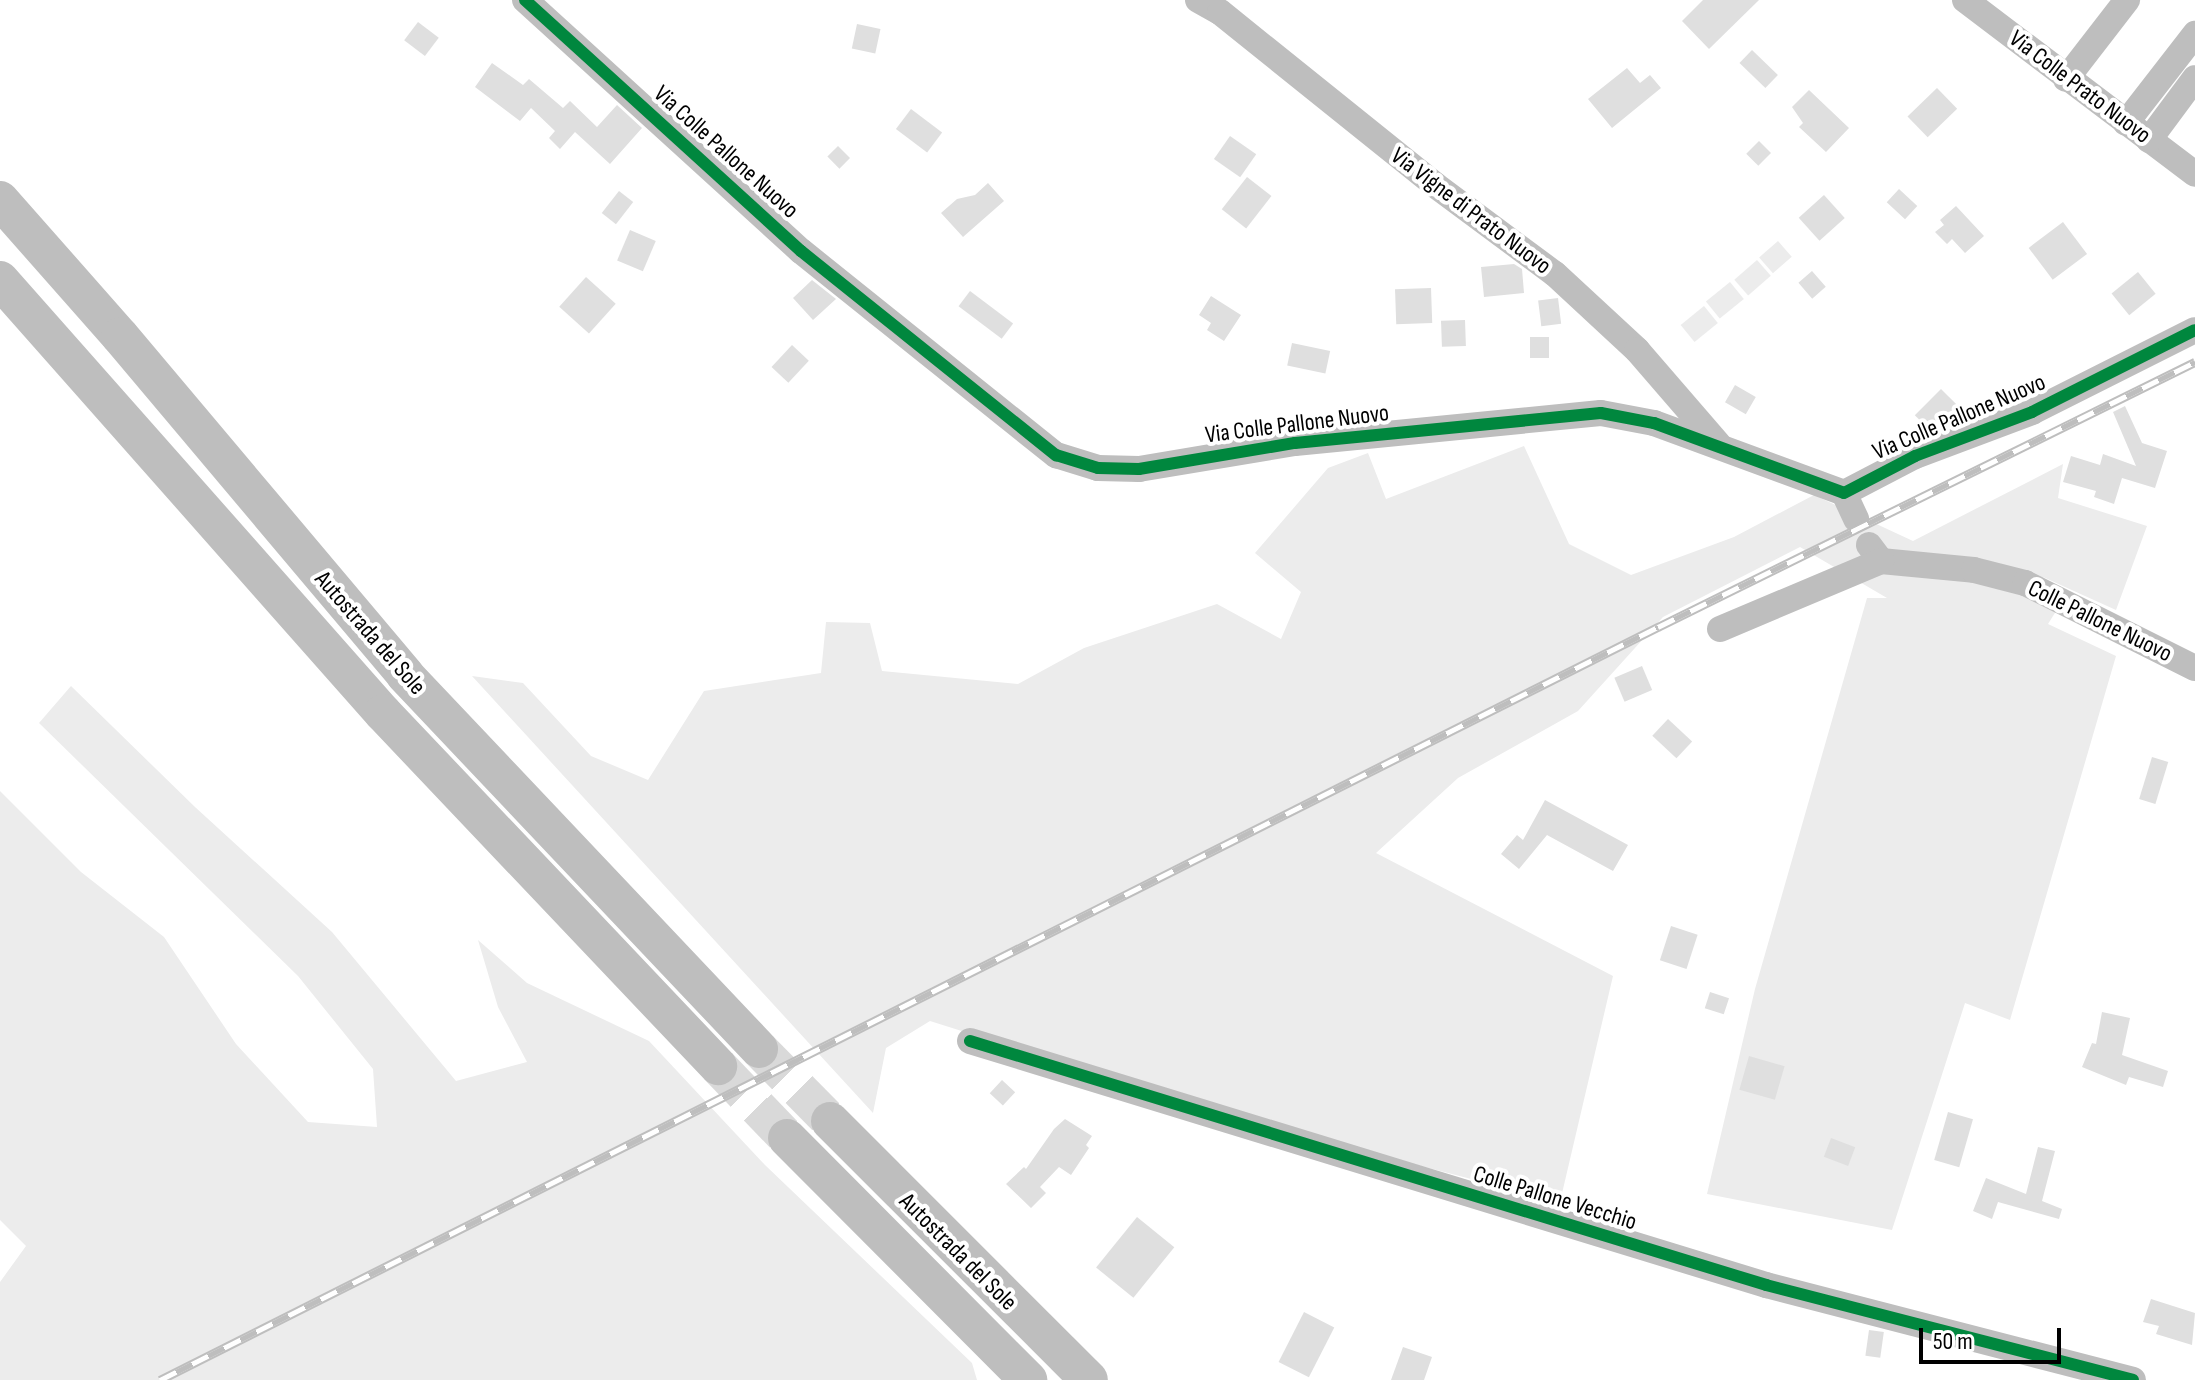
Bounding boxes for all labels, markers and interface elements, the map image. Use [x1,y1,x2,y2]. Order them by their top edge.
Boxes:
street label: Via Colle Prato Nuovo [2003,24,2157,150]
street label: Via Colle Pallone Nuovo [648,79,804,225]
street label: Via Vigne di Prato Nuovo [1385,141,1557,281]
street label: Via Colle Pallone Nuovo [1868,368,2050,466]
street label: Via Colle Pallone Nuovo [1203,398,1391,450]
street label: Autostrada del Sole [308,565,432,701]
street label: Colle Pallone Nuovo [2023,574,2177,668]
street label: Colle Pallone Vecchio [1470,1160,1640,1236]
street label: Autostrada del Sole [893,1187,1023,1317]
scale bar [1923,1312,2065,1362]
text: 50 m [1933,1327,1973,1356]

